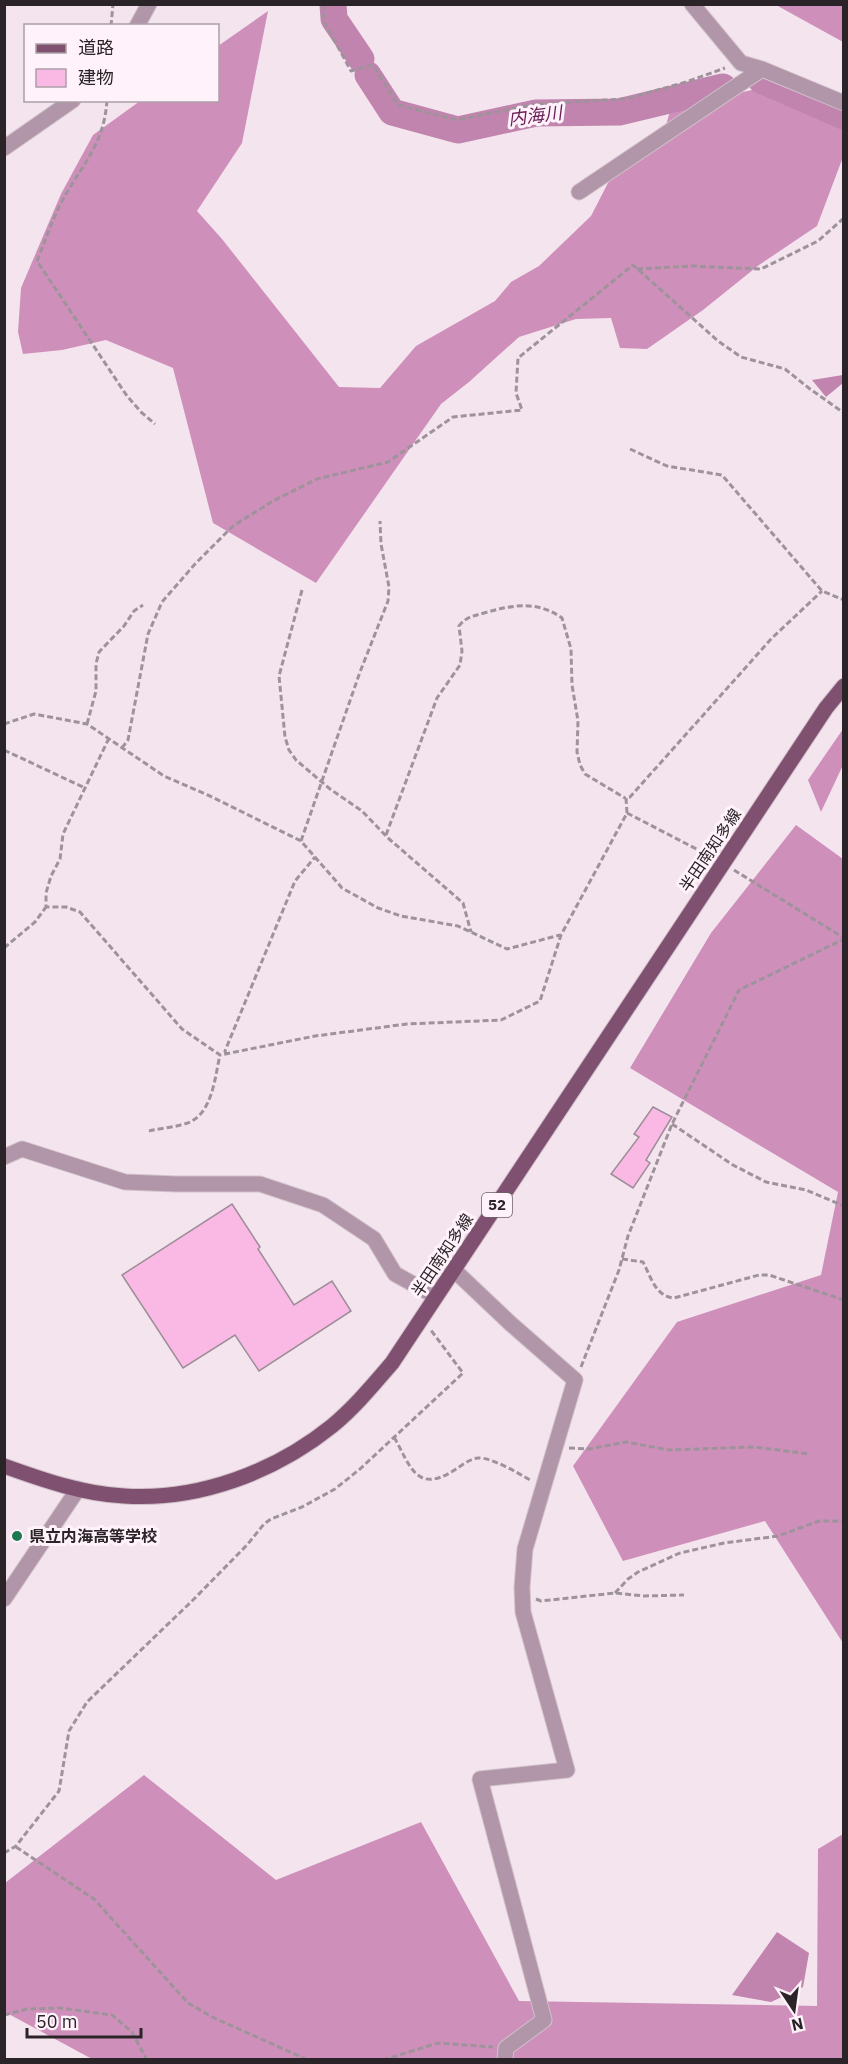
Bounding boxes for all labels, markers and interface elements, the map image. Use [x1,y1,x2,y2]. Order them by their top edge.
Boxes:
legend [24,24,219,102]
text: 道路 [78,36,114,59]
text: 建物 [78,66,114,89]
water label: 内海川 [507,101,565,130]
street label: 半田南知多線 [675,805,745,895]
road number: 52 [482,1193,512,1217]
street label: 半田南知多線 [407,1210,477,1300]
place label: 県立内海高等学校 [29,1526,157,1546]
marker: 県立内海高等学校 [10,1529,24,1543]
north arrow [764,1980,824,2040]
scale bar [27,2001,141,2039]
text: 50 m [36,2010,78,2033]
text: N [789,2014,805,2036]

